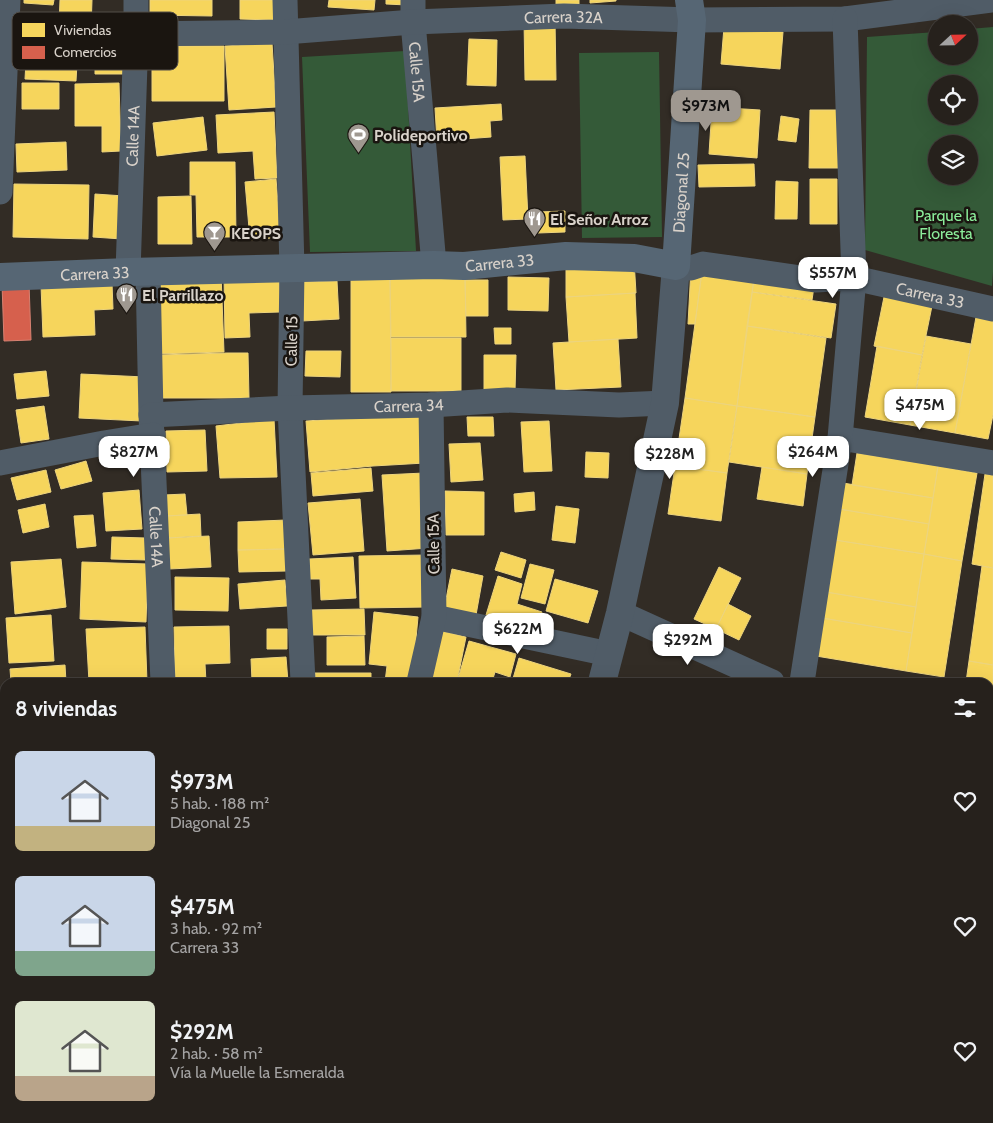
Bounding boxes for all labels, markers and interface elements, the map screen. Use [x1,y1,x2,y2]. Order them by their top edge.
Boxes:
street label: Carrera 32A [524,7,603,28]
legend [12,12,178,70]
north arrow [928,15,978,65]
map controls [928,15,978,185]
text: Viviendas [54,21,111,39]
street label: Calle 15A [405,41,429,103]
text: Comercios [54,43,117,61]
button: locate [928,75,978,125]
pin: $973M [671,90,741,132]
text: $973M [682,96,730,115]
street label: Calle 14A [123,105,144,167]
sports icon: Polideportivo [346,123,370,154]
place label: Polideportivo [374,126,468,145]
button: layers [928,135,978,185]
street label: Diagonal 25 [669,152,693,233]
park label: Parque la Floresta [915,206,977,243]
restaurant icon: El Señor Arroz [522,207,546,238]
place label: El Señor Arroz [550,210,649,229]
bar icon: KEOPS [203,221,227,252]
place label: KEOPS [231,224,281,243]
street label: Carrera 33 [464,250,535,276]
pin: $557M [798,256,868,299]
street label: Carrera 33 [60,263,130,285]
text: $557M [809,263,857,282]
street label: Carrera 33 [894,279,966,312]
restaurant icon: El Parrillazo [114,283,138,314]
place label: El Parrillazo [142,286,224,305]
street label: Calle 15 [282,316,301,367]
pin: $475M [885,388,955,431]
street label: Carrera 34 [374,395,444,416]
text: $475M [895,395,945,414]
pin: $827M [99,436,169,478]
pin: $264M [778,436,848,478]
pin: $228M [635,438,705,480]
text: $827M [110,442,158,461]
text: $264M [788,442,838,461]
text: $228M [645,444,695,463]
street label: Calle 14A [145,506,167,568]
street label: Calle 15A [423,513,444,574]
pin: $622M [483,612,553,655]
text: $622M [494,619,542,638]
pin: $292M [653,624,723,666]
text: $292M [664,630,712,649]
icon: filters [951,694,979,722]
text: 8 viviendas [15,696,117,721]
text: $973M [170,769,234,794]
icon: home [55,771,115,831]
icon: heart [951,787,979,815]
text: 5 hab. · 188 m² [170,794,269,813]
text: Diagonal 25 [170,813,250,832]
text: $475M [170,894,235,919]
icon: home [55,896,115,956]
icon: heart [951,912,979,940]
text: 3 hab. · 92 m² [170,919,262,938]
text: Carrera 33 [170,938,239,957]
text: $292M [170,1019,234,1044]
icon: home [55,1021,115,1081]
icon: heart [951,1037,979,1065]
text: 2 hab. · 58 m² [170,1044,263,1063]
text: Vía la Muelle la Esmeralda [170,1063,344,1082]

